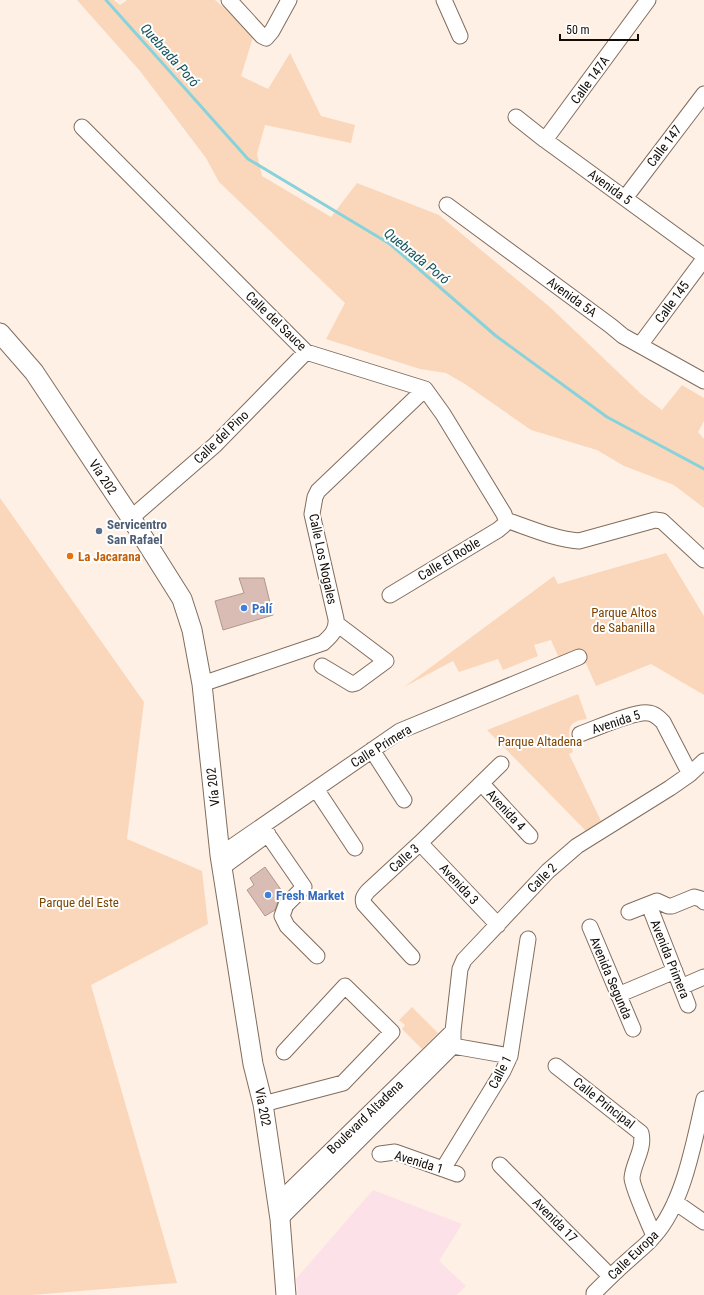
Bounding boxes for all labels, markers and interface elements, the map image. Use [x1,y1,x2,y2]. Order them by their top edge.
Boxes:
scale bar [560,16,638,42]
water label: Quebrada Poró [137,20,203,90]
text: 50 m [566,23,590,37]
street label: Calle 147A [568,53,613,107]
street label: Calle 147 [644,122,684,170]
street label: Avenida 5 [585,166,635,208]
water label: Quebrada Poró [381,225,453,287]
street label: Avenida 5A [544,274,600,320]
street label: Calle 145 [652,278,692,326]
street label: Calle del Sauce [243,288,309,354]
street label: Calle del Pino [191,407,251,467]
street label: Vía 202 [86,457,120,497]
street label: Calle Los Nogales [306,512,340,606]
place label: Servicentro San Rafael [107,517,167,547]
marker: Servicentro San Rafael [94,526,104,536]
street label: Calle El Roble [415,535,483,583]
place label: La Jacarana [78,549,141,564]
marker: La Jacarana [65,551,75,561]
place label: Palí [252,601,274,616]
marker: Palí [239,603,249,613]
park label: Parque Altos de Sabanilla [591,605,657,635]
street label: Avenida 5 [590,707,642,737]
street label: Calle Primera [348,721,414,771]
park label: Parque Altadena [498,734,582,749]
street label: Vía 202 [204,767,222,807]
street label: Avenida 4 [483,787,529,834]
street label: Calle 3 [386,841,422,875]
street label: Calle 2 [524,860,560,896]
street label: Avenida 3 [436,861,482,907]
place label: Fresh Market [276,888,344,903]
marker: Fresh Market [263,890,273,900]
park label: Parque del Este [39,895,119,910]
street label: Avenida Primera [647,917,693,1001]
street label: Avenida Segunda [587,934,635,1022]
street label: Calle 1 [485,1053,515,1091]
street label: Calle Principal [570,1074,638,1132]
street label: Boulevard Altadena [324,1077,406,1157]
street label: Vía 202 [252,1087,274,1127]
street label: Avenida 1 [393,1148,445,1176]
street label: Avenida 17 [530,1195,580,1245]
street label: Calle Europa [605,1227,661,1283]

